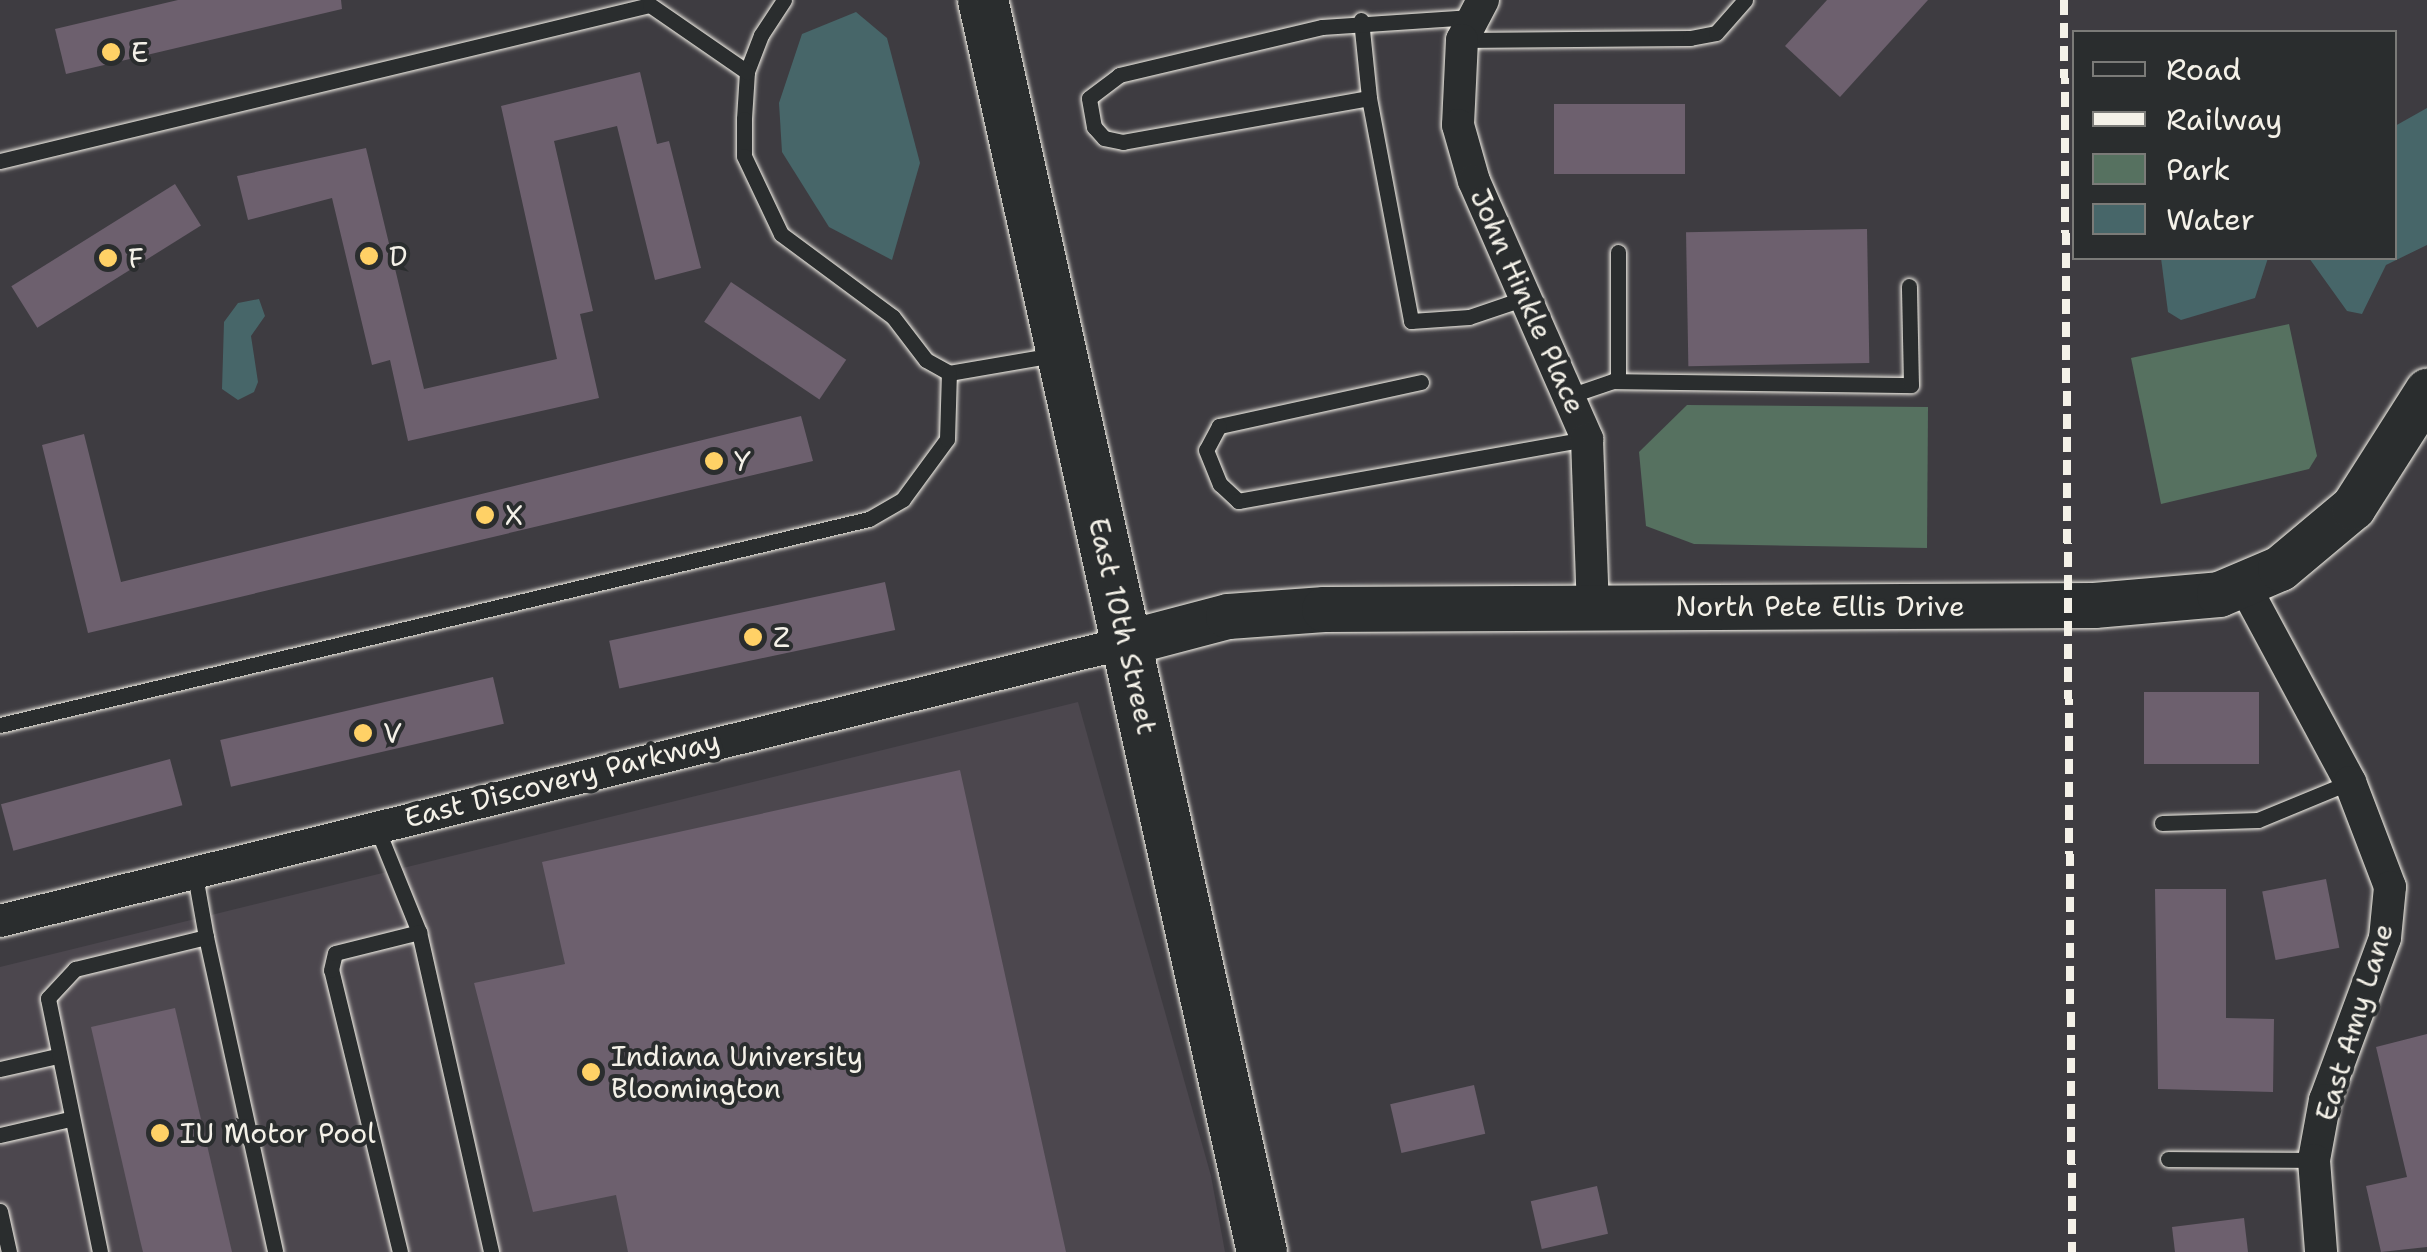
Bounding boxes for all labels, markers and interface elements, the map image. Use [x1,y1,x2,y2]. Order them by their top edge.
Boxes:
legend [2072,30,2397,260]
place label: E [131,35,149,69]
marker: E [100,41,122,63]
text: Road [2166,49,2241,90]
text: Railway [2166,99,2282,140]
text: Park [2166,149,2230,190]
street label: John Hinkle Place [1463,183,1593,419]
text: Water [2166,199,2255,240]
place label: D [389,239,407,273]
place label: F [128,241,144,275]
marker: D [358,245,380,267]
marker: F [97,247,119,269]
place label: Y [734,444,751,478]
marker: Y [703,450,725,472]
place label: X [505,498,523,532]
marker: X [474,504,496,526]
street label: East 10th Street [1082,514,1164,738]
street label: North Pete Ellis Drive [1675,589,1965,623]
place label: Z [773,620,790,654]
marker: Z [742,626,764,648]
place label: V [383,716,402,750]
marker: V [352,722,374,744]
street label: East Discovery Parkway [401,724,723,834]
street label: East Amy Lane [2308,919,2400,1125]
place label: Indiana University Bloomington [611,1039,863,1105]
marker: Indiana University Bloomington [580,1061,602,1083]
place label: IU Motor Pool [180,1116,376,1150]
marker: IU Motor Pool [149,1122,171,1144]

